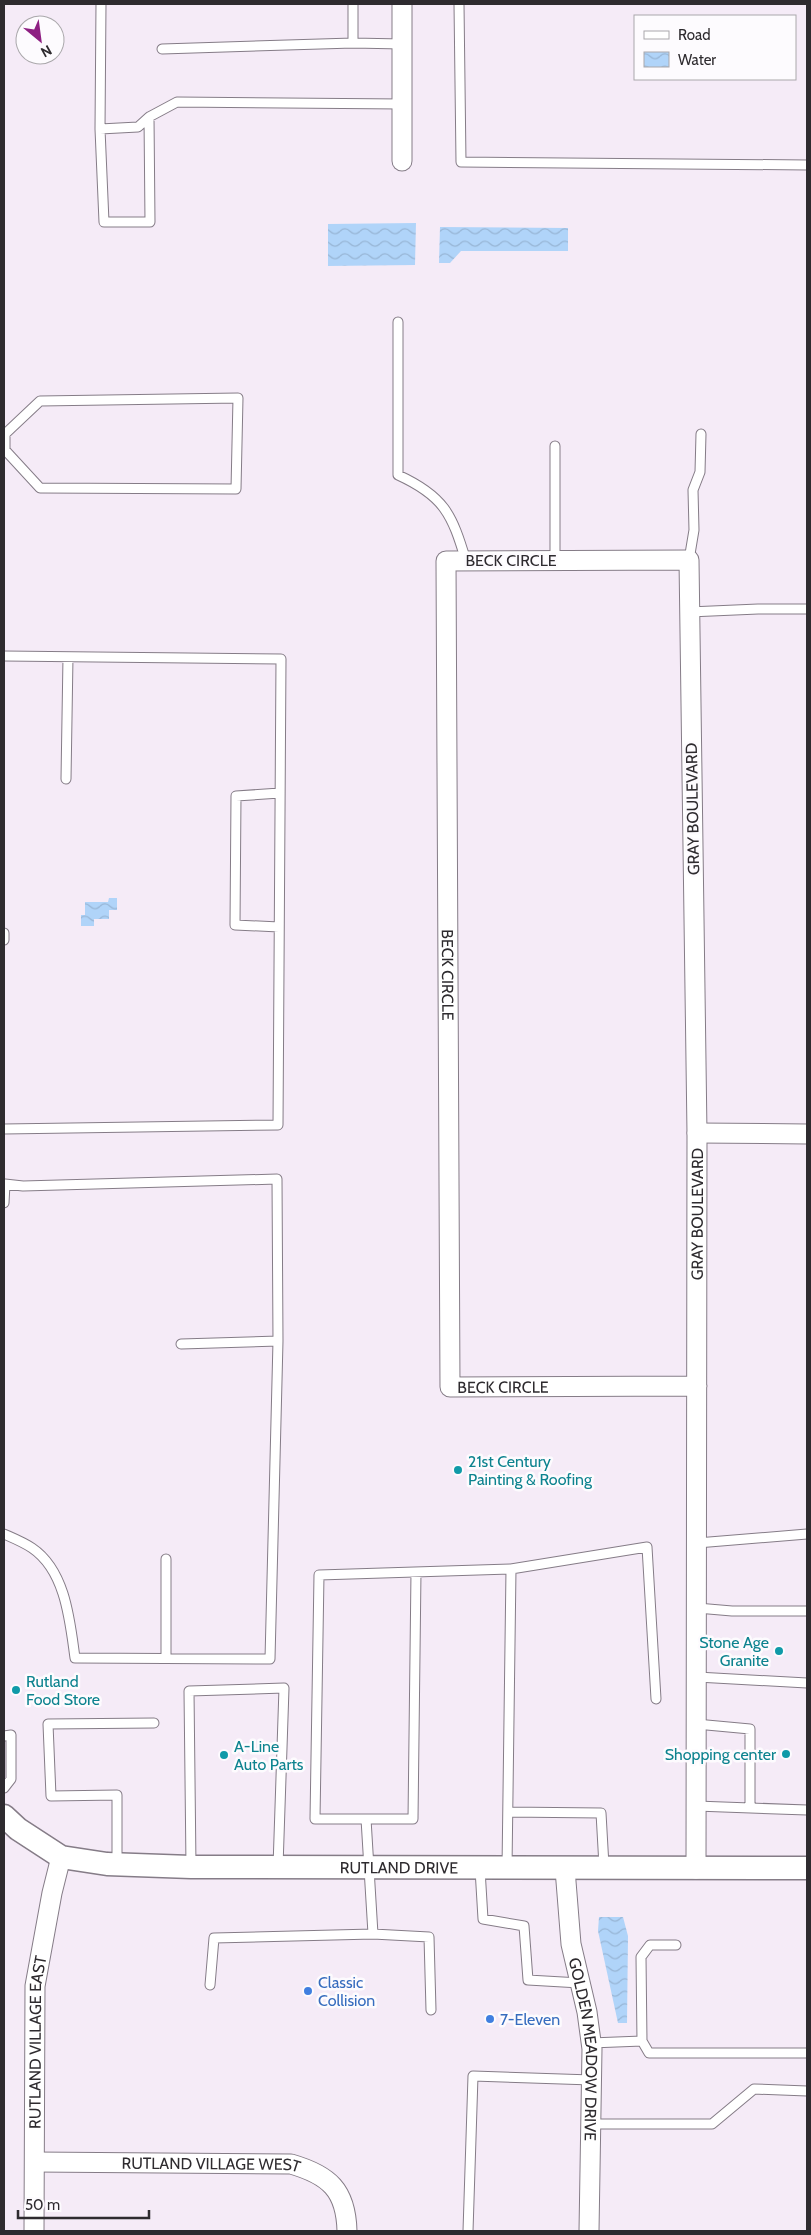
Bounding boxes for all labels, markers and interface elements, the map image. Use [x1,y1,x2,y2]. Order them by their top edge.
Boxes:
north arrow [15,15,65,65]
legend [634,15,796,80]
text: Road [678,26,711,44]
text: N [38,41,55,62]
text: Water [678,51,716,69]
street label: BECK CIRCLE [465,551,557,570]
street label: GRAY BOULEVARD [682,743,703,875]
street label: BECK CIRCLE [438,929,457,1021]
street label: GRAY BOULEVARD [688,1148,707,1280]
street label: BECK CIRCLE [457,1378,549,1397]
place label: 21st Century Painting & Roofing [468,1452,593,1489]
marker: 21st Century Painting & Roofing [452,1464,464,1476]
place label: Stone Age Granite [699,1633,769,1670]
marker: Stone Age Granite [773,1645,785,1657]
place label: Rutland Food Store [26,1672,100,1709]
marker: Rutland Food Store [10,1684,22,1696]
place label: A-Line Auto Parts [234,1737,304,1774]
place label: Shopping center [665,1745,777,1764]
marker: Shopping center [780,1748,792,1760]
marker: A-Line Auto Parts [218,1749,230,1761]
street label: RUTLAND DRIVE [340,1858,458,1877]
street label: RUTLAND VILLAGE EAST [25,1954,50,2129]
street label: GOLDEN MEADOW DRIVE [565,1956,601,2141]
place label: Classic Collision [318,1973,375,2010]
marker: Classic Collision [302,1985,314,1997]
place label: 7-Eleven [500,2010,560,2029]
marker: 7-Eleven [484,2013,496,2025]
street label: RUTLAND VILLAGE WEST [121,2154,303,2177]
scale bar [18,2188,149,2220]
text: 50 m [25,2196,60,2214]

